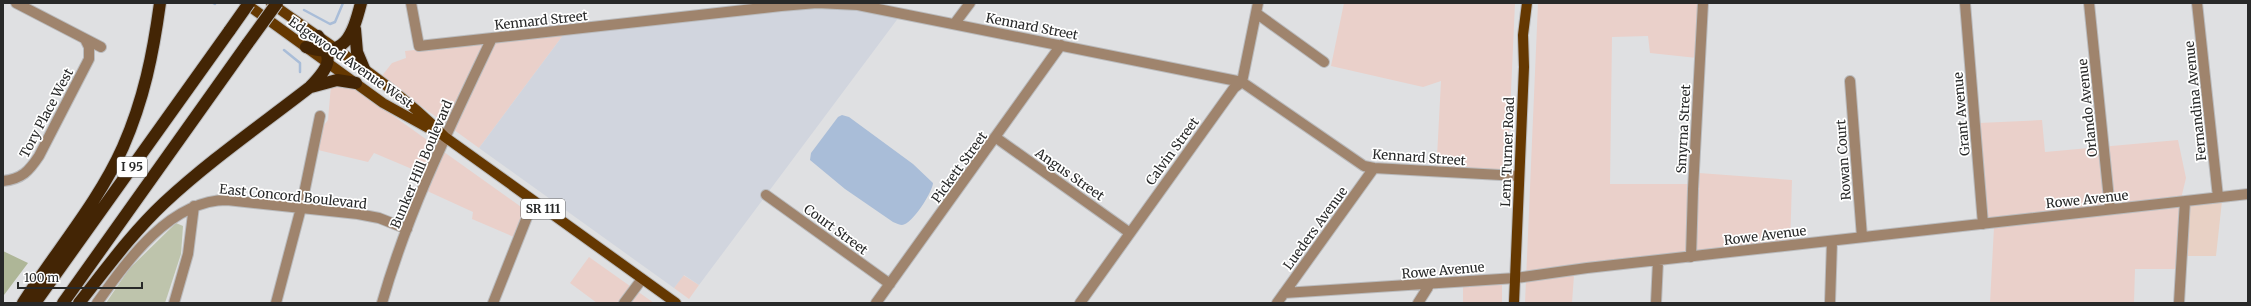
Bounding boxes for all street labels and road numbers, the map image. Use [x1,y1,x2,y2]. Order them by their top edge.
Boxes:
street label: Kennard Street [494,7,588,34]
street label: Kennard Street [984,9,1079,44]
street label: Edgewood Avenue West [285,13,416,112]
street label: Fernandina Avenue [2181,40,2210,162]
street label: Orlando Avenue [2074,58,2101,158]
street label: Tory Place West [16,65,77,161]
street label: Grant Avenue [1949,71,1974,157]
street label: Smyrna Street [1673,84,1694,174]
street label: Bunker Hill Boulevard [387,97,456,231]
street label: Lem Turner Road [1497,97,1518,207]
street label: Calvin Street [1142,114,1203,189]
street label: Rowan Court [1832,119,1855,201]
street label: Pickett Street [928,128,991,206]
street label: Angus Street [1031,144,1108,204]
street label: Kennard Street [1372,146,1466,169]
road number: I 95 [117,157,147,177]
street label: East Concord Boulevard [218,180,368,213]
street label: Lueders Avenue [1280,183,1351,273]
street label: Rowe Avenue [2045,187,2129,212]
road number: SR 111 [521,199,565,219]
street label: Court Street [800,200,871,258]
street label: Rowe Avenue [1723,222,1807,249]
street label: Rowe Avenue [1401,258,1485,283]

